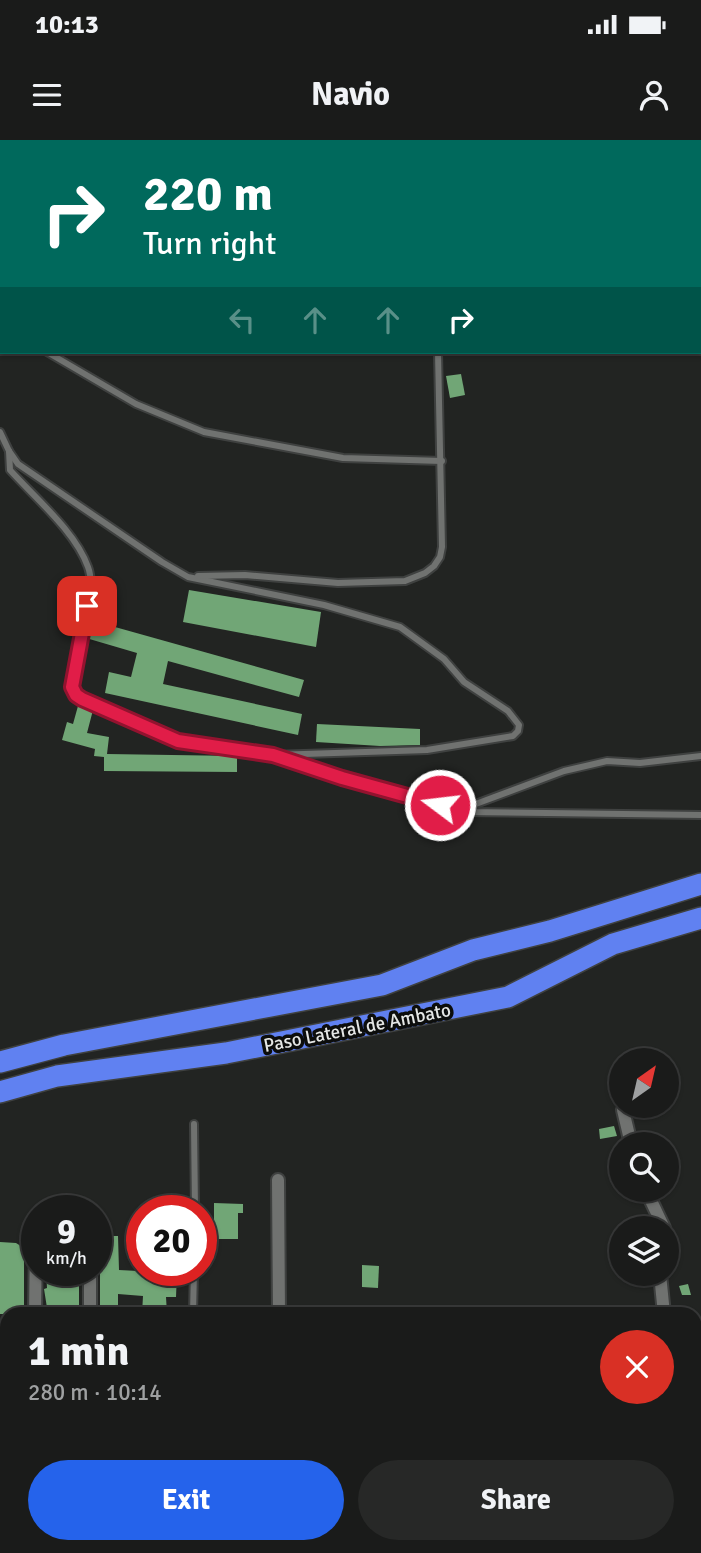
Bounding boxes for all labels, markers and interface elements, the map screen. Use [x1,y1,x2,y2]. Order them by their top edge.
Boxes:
text: 10:13 [35,9,99,41]
text: Navio [311,75,390,114]
icon: menu [28,76,66,114]
icon: person [635,76,673,114]
text: 220 m [143,164,273,224]
icon: right [28,168,119,259]
text: Turn right [143,224,276,263]
icon: left [223,301,261,339]
icon: ahead [296,301,334,339]
icon: ahead [369,301,407,339]
icon: right [442,301,480,339]
pin [57,576,117,636]
icon: arrive [68,587,106,625]
position arrow [403,768,477,842]
street label: Paso Lateral de Ambato [262,998,453,1058]
north arrow [609,1048,679,1118]
map controls [609,1048,679,1286]
button: search [609,1132,679,1202]
speed limit sign: 20 [126,1195,217,1286]
text: 9 [57,1210,76,1253]
button: layers [609,1216,679,1286]
text: km/h [46,1247,87,1269]
text: 1 min [28,1326,129,1377]
button: close [600,1330,674,1404]
text: 280 m · 10:14 [28,1378,162,1407]
button: Exit [28,1460,344,1540]
button: Share [358,1460,674,1540]

